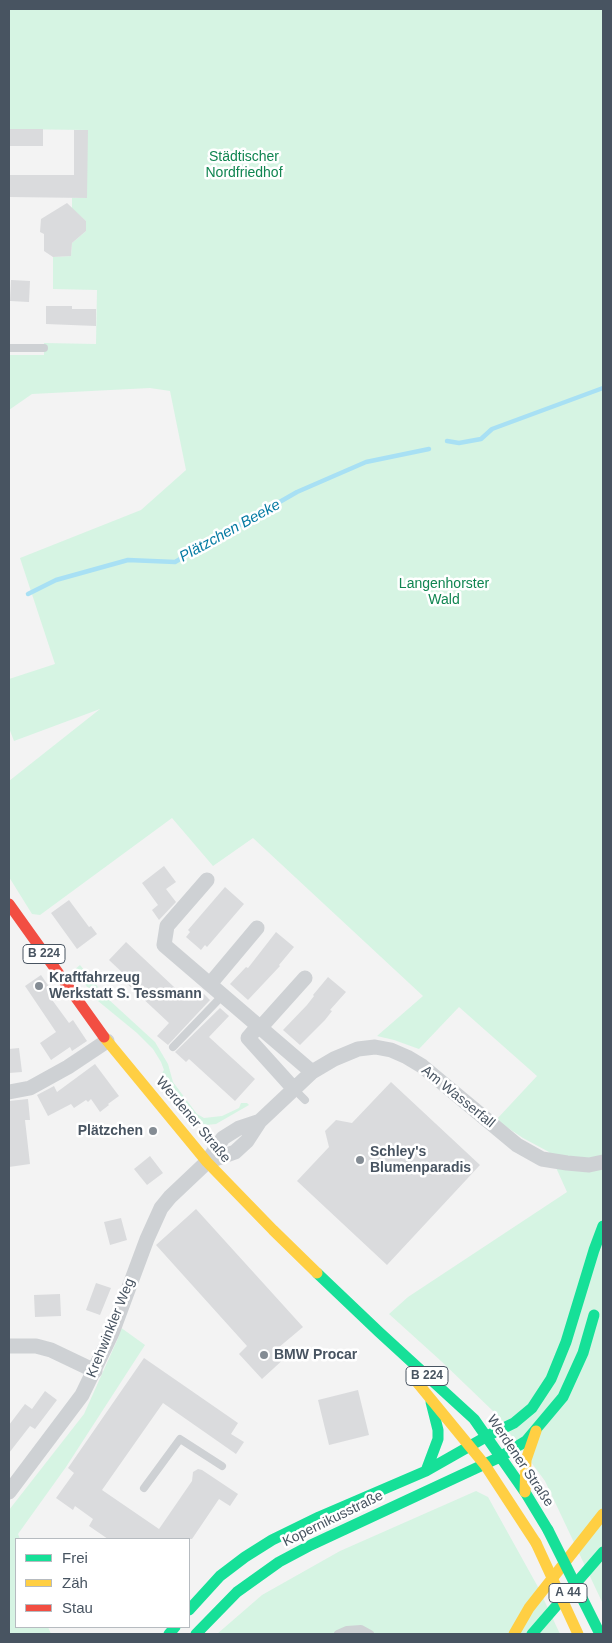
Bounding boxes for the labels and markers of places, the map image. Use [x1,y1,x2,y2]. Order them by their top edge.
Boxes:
place label: Kraftfahrzeug Werkstatt S. Tessmann [49,970,202,1002]
marker: Kraftfahrzeug Werkstatt S. Tessmann [33,980,45,992]
place label: Plätzchen [78,1123,143,1139]
marker: Plätzchen [147,1125,159,1137]
place label: Schley's Blumenparadis [370,1144,471,1176]
marker: Schley's Blumenparadis [354,1154,366,1166]
place label: BMW Procar [274,1347,357,1363]
marker: BMW Procar [258,1349,270,1361]

